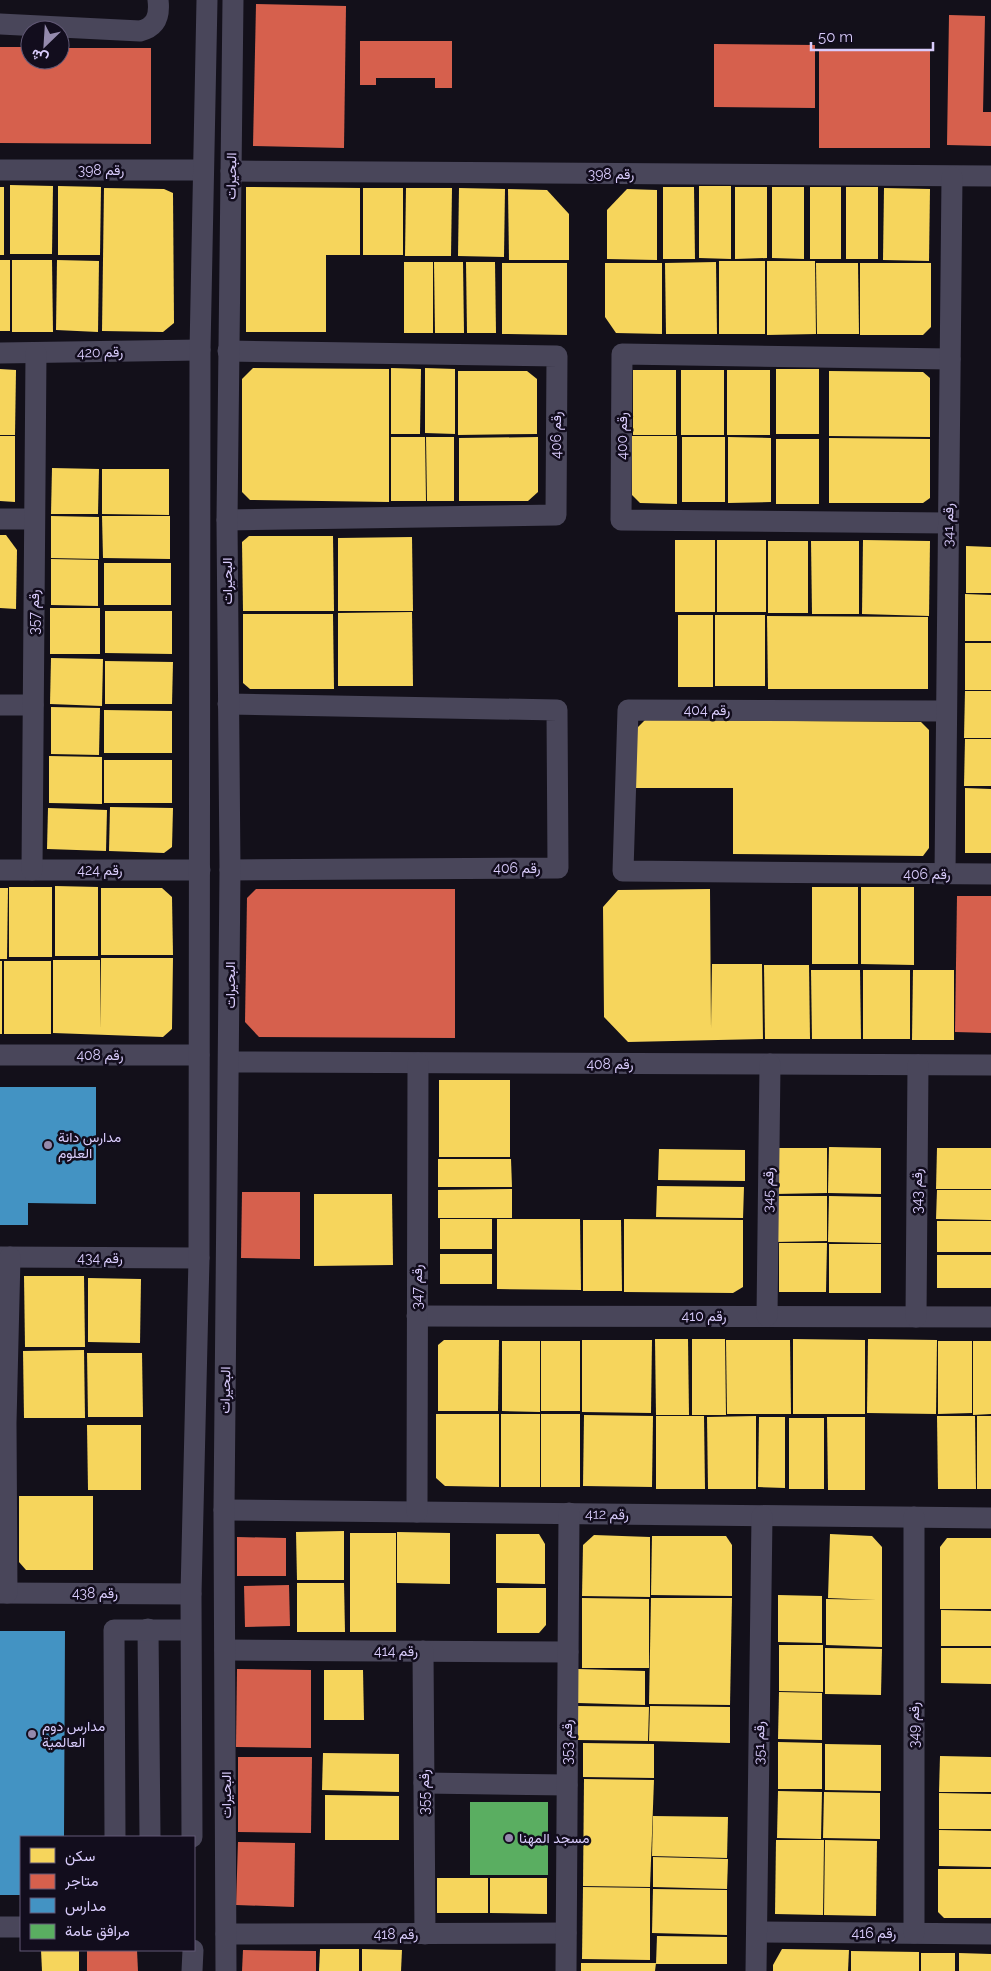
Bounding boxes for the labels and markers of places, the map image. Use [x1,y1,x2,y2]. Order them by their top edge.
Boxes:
place label: مدارس دانة العلوم [58,1129,121,1162]
marker: مدارس دانة العلوم [42,1139,54,1151]
place label: مدارس دوم العالمية [42,1718,105,1750]
marker: مدارس دوم العالمية [26,1728,38,1740]
place label: مسجد المهنا [519,1830,590,1847]
marker: مسجد المهنا [503,1832,515,1844]

